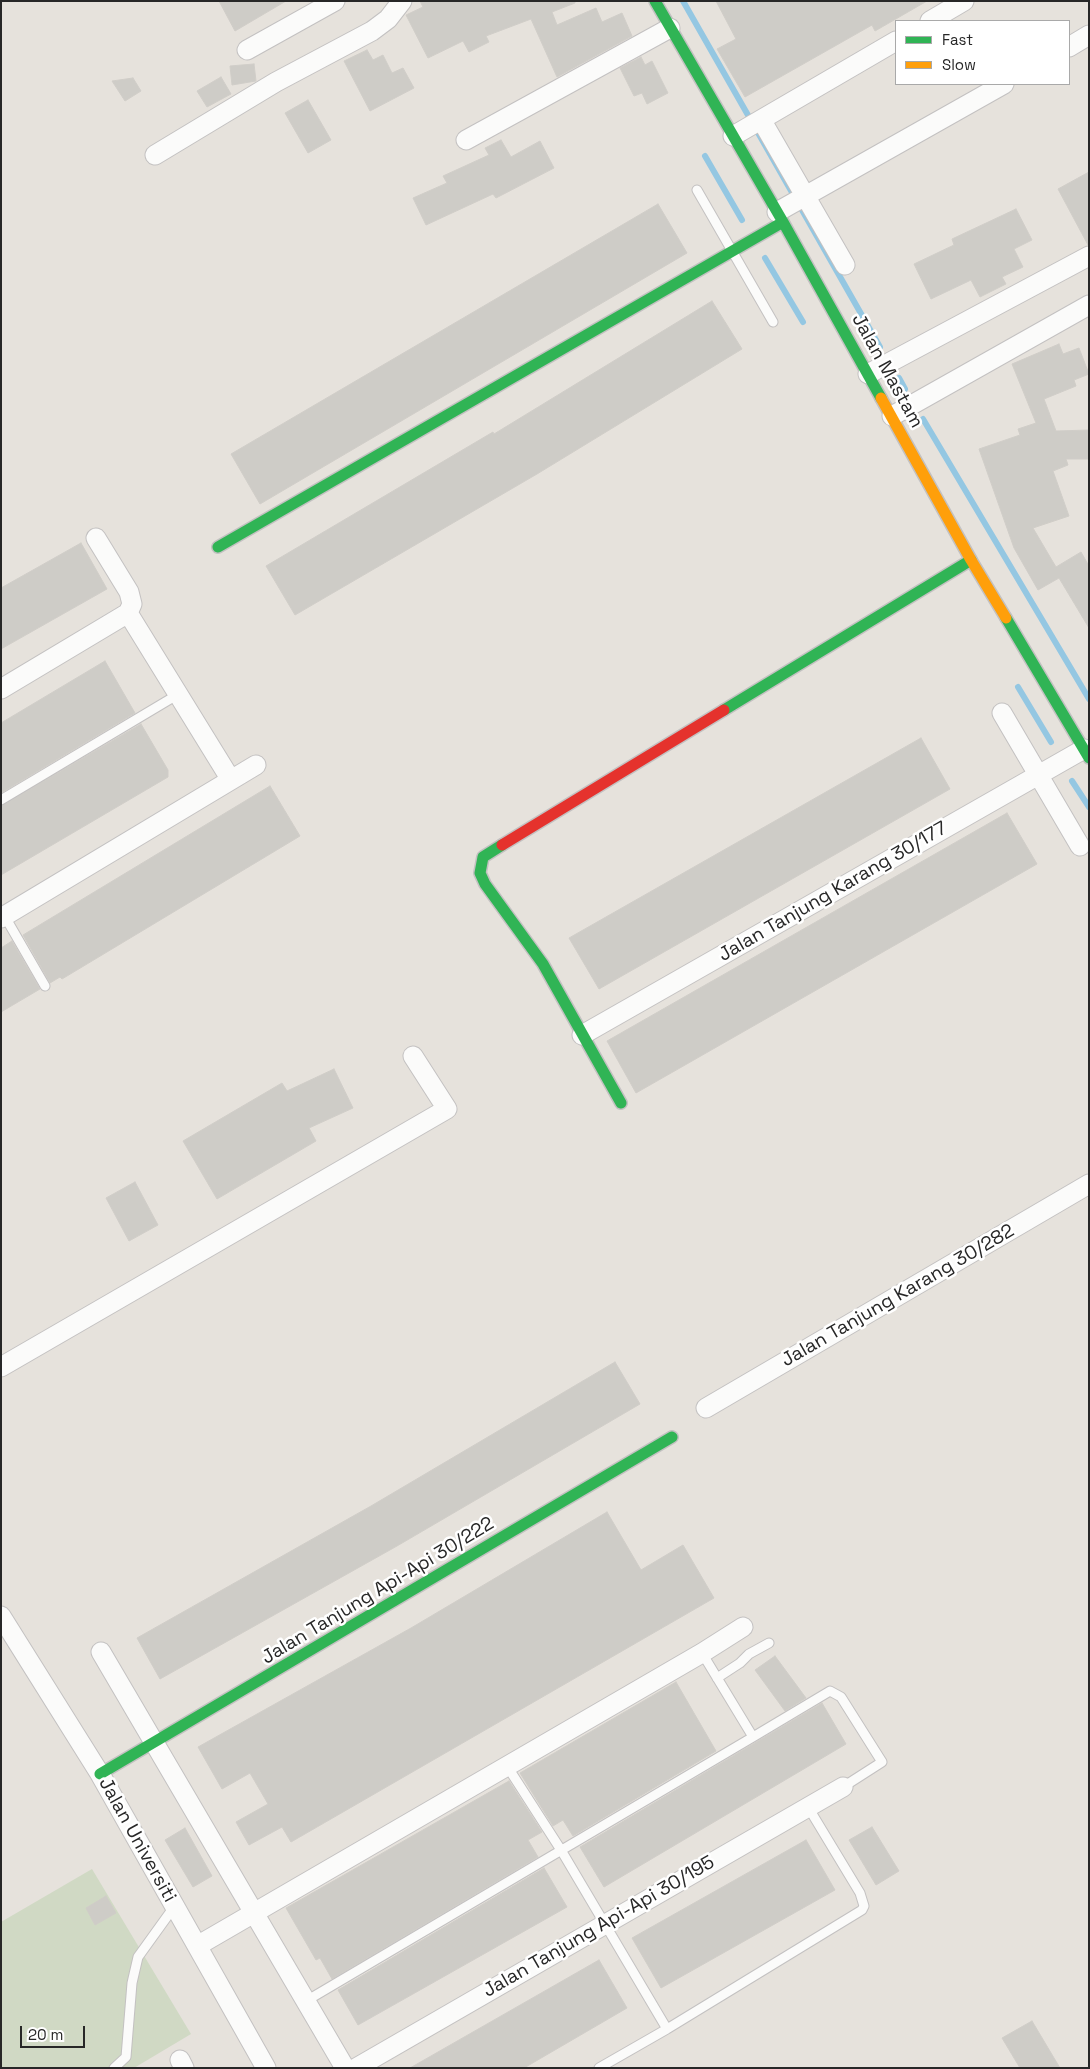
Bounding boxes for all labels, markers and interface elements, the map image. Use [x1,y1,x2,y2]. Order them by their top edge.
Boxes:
legend [895,20,1070,85]
text: Fast [942,30,973,49]
text: Slow [942,55,976,74]
street label: Jalan Mastam [846,310,928,432]
street label: Jalan Tanjung Karang 30/177 [715,817,951,967]
street label: Jalan Tanjung Karang 30/282 [777,1220,1019,1372]
street label: Jalan Tanjung Api-Api 30/222 [258,1512,498,1670]
street label: Jalan Universiti [93,1774,181,1906]
street label: Jalan Tanjung Api-Api 30/195 [479,1851,719,2003]
scale bar [22,2016,88,2048]
text: 20 m [28,2025,63,2044]

